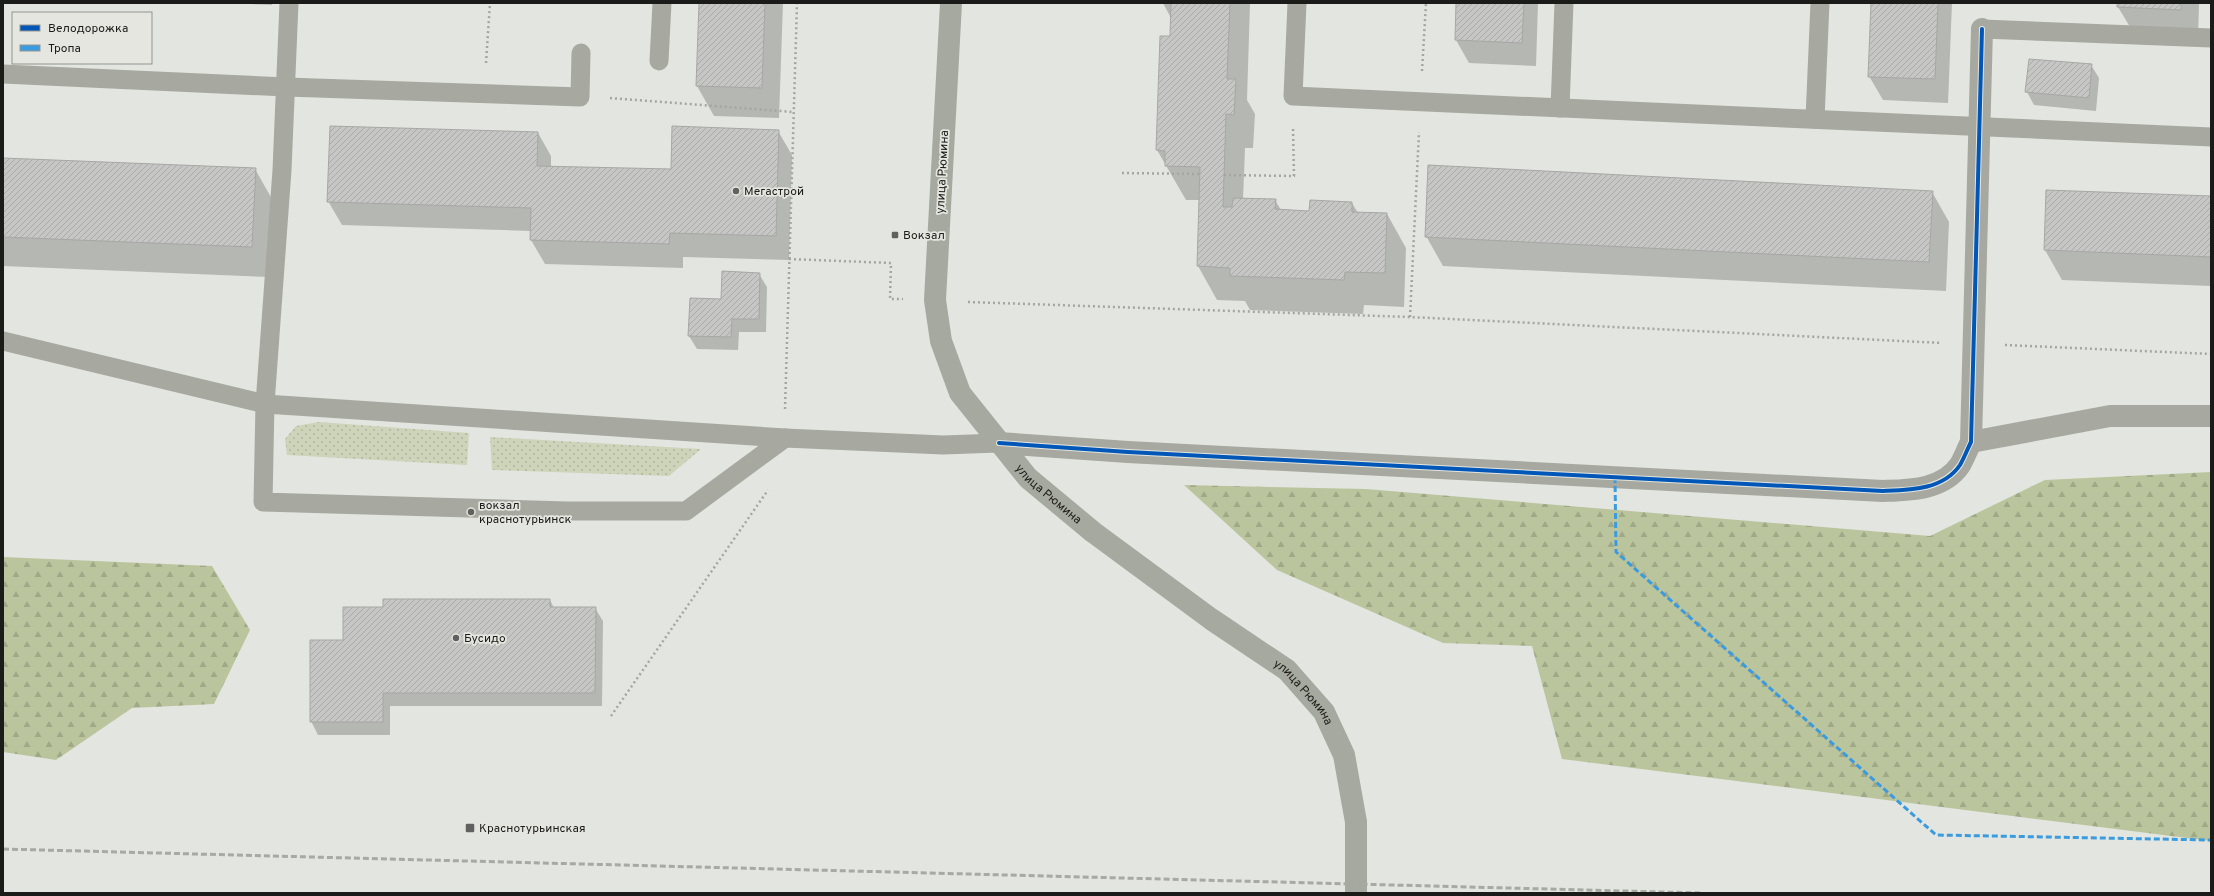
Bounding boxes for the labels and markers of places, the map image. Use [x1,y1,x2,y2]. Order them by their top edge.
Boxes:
place label: Мегастрой [744,184,804,200]
marker: Мегастрой [731,186,741,196]
place label: Вокзал [903,228,945,244]
marker: Вокзал [890,230,900,240]
place label: вокзал краснотурьинск [479,498,572,528]
marker: вокзал краснотурьинск [466,507,476,517]
place label: Бусидо [464,631,506,647]
marker: Бусидо [451,633,461,643]
place label: Краснотурьинская [479,821,586,837]
marker: Краснотурьинская [464,822,476,834]

